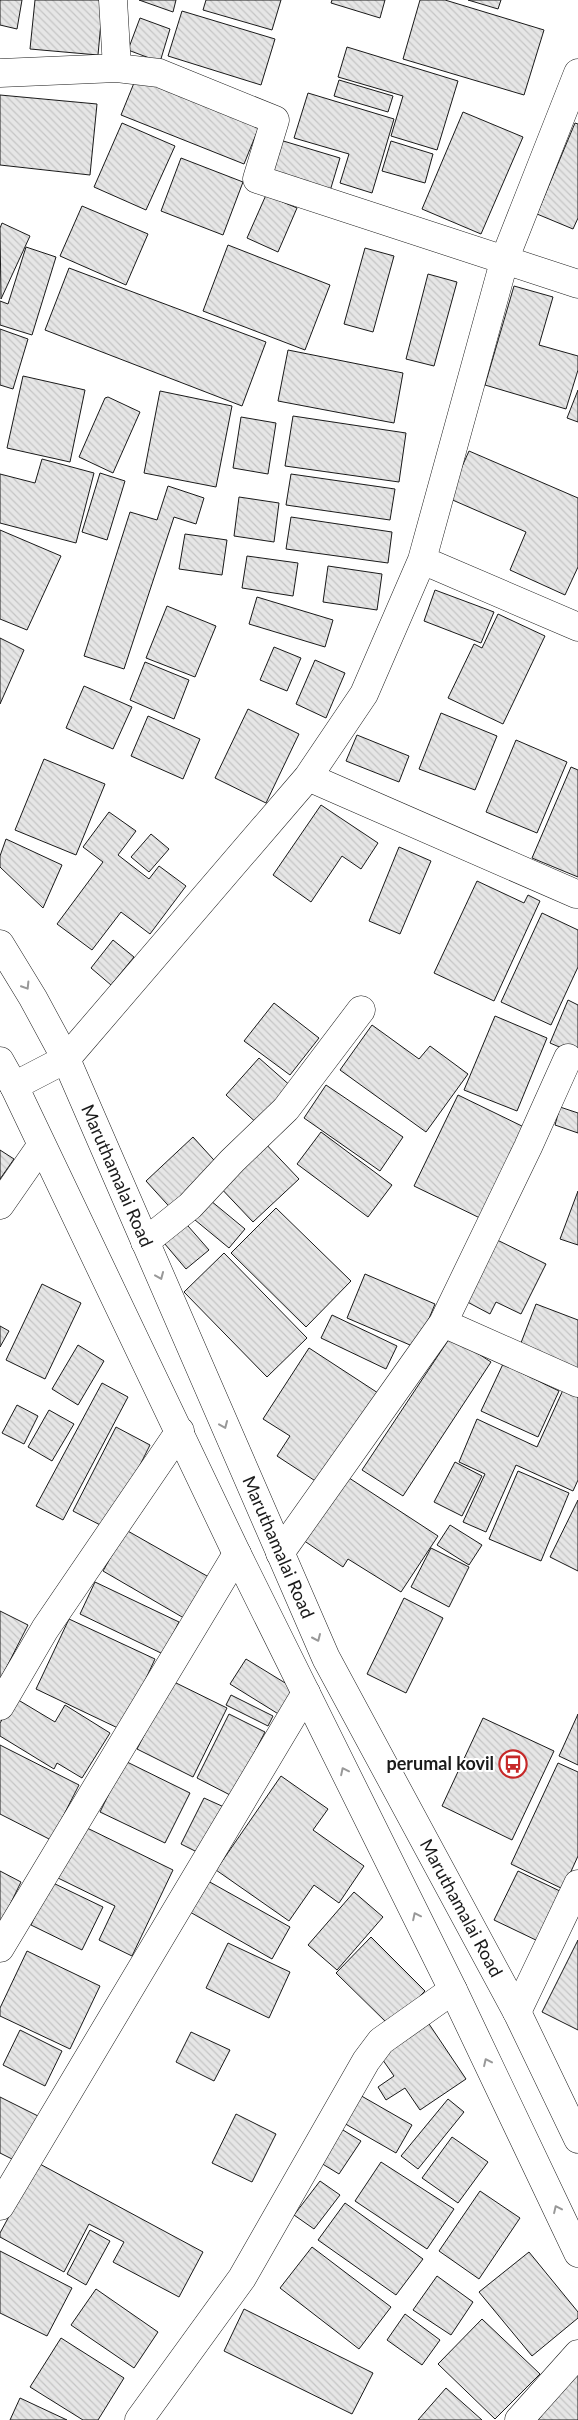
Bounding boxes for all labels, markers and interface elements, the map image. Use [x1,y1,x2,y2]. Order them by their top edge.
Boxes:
one-way arrow [19,980,29,989]
street label: Maruthamalai Road [77,1101,158,1250]
one-way arrow [154,1271,164,1280]
one-way arrow [218,1420,229,1429]
street label: Maruthamalai Road [238,1472,320,1622]
one-way arrow [311,1633,322,1642]
bus stop icon: perumal kovil [498,1749,528,1779]
place label: perumal kovil [386,1752,494,1774]
one-way arrow [340,1767,350,1776]
street label: Maruthamalai Road [416,1835,508,1980]
one-way arrow [412,1912,422,1921]
one-way arrow [483,2059,493,2068]
one-way arrow [553,2205,563,2214]

